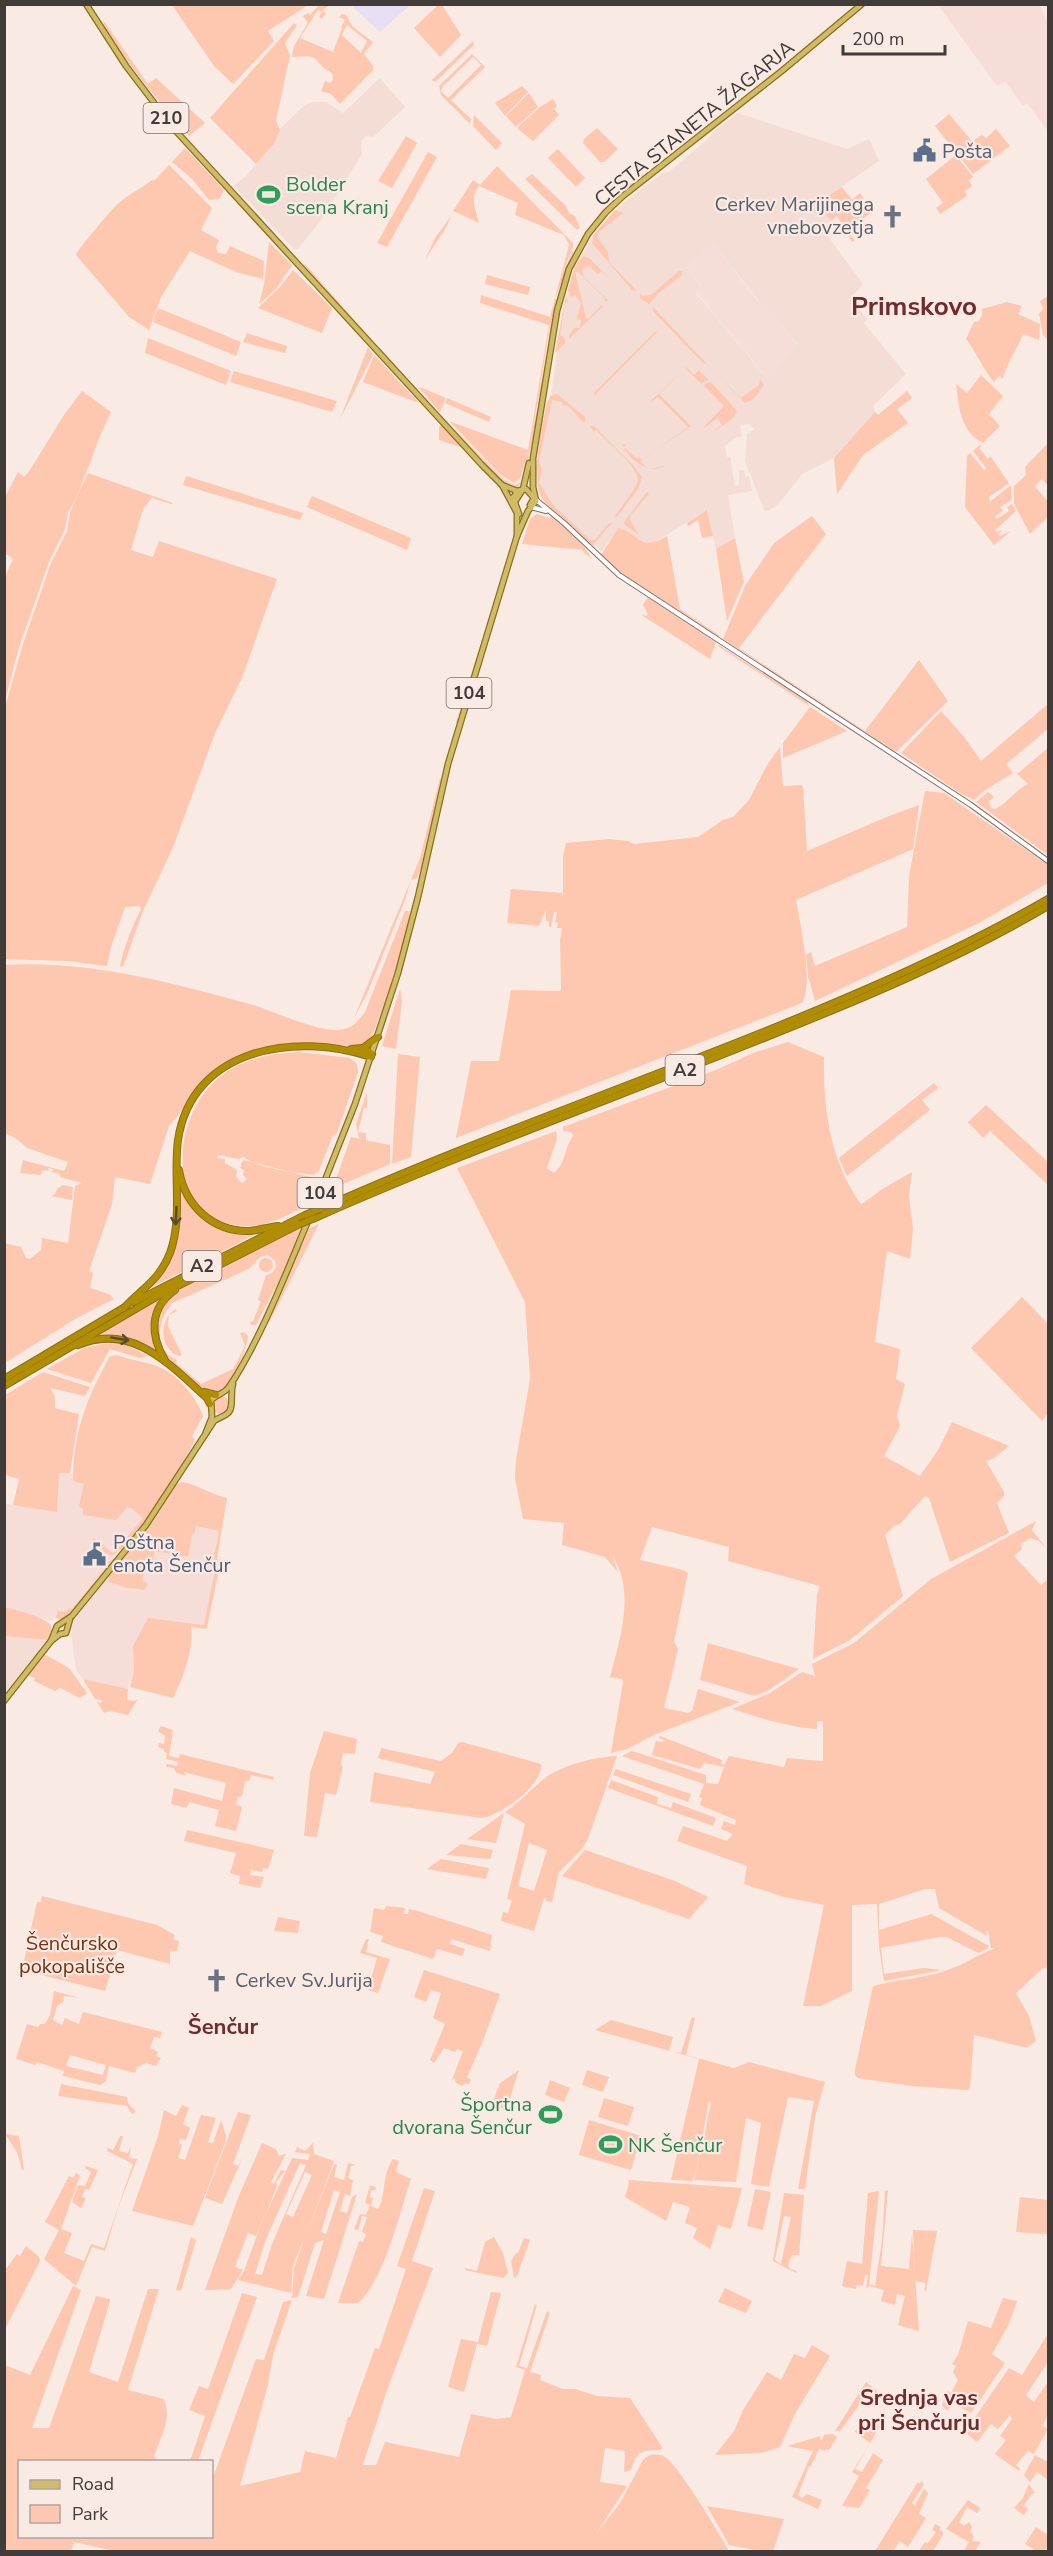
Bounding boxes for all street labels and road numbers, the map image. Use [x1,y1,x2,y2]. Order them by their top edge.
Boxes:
street label: CESTA STANETA ŽAGARJA [589,34,800,213]
road number: 210 [144,103,188,133]
road number: 104 [446,678,492,708]
road number: A2 [666,1055,704,1085]
road number: 104 [298,1178,342,1208]
road number: A2 [182,1251,222,1281]

